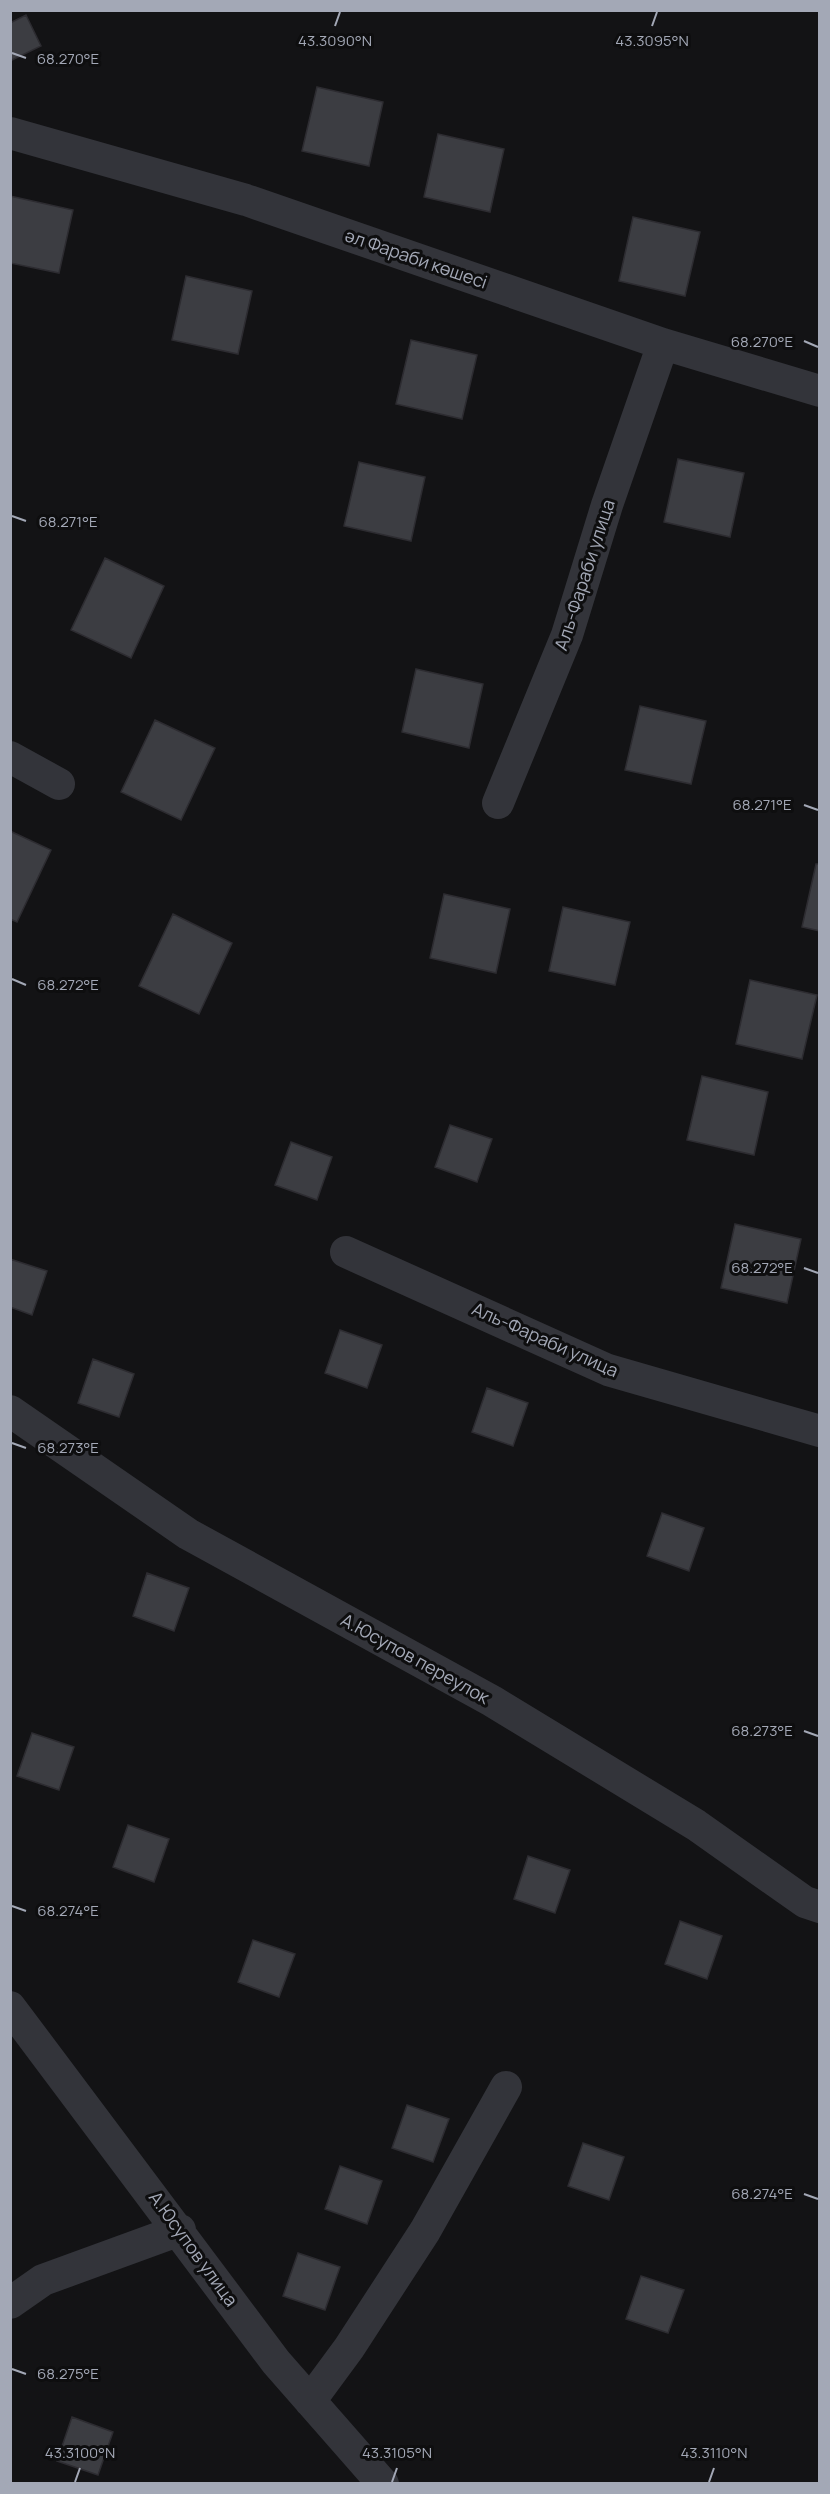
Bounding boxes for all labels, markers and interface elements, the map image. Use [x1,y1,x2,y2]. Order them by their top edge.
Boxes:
text: 43.3090°N [298,30,372,51]
text: 43.3095°N [615,30,689,51]
text: 68.270°E [37,48,99,69]
street label: әл Фараби көшесі [342,222,491,294]
text: 68.270°E [731,331,793,352]
street label: Аль-Фараби улица [548,496,620,653]
text: 68.271°E [38,511,98,532]
text: 68.271°E [732,794,792,815]
text: 68.272°E [37,974,99,995]
text: 68.272°E [731,1257,793,1278]
street label: Аль-Фараби улица [469,1296,622,1382]
text: 68.273°E [37,1437,99,1458]
street label: А.Юсупов переулок [337,1607,495,1710]
text: 68.273°E [731,1720,793,1741]
text: 68.274°E [37,1900,99,1921]
text: 68.274°E [731,2183,793,2204]
street label: А.Юсупов улица [144,2186,244,2311]
text: 68.275°E [37,2363,99,2384]
text: 43.3100°N [45,2442,115,2463]
text: 43.3105°N [362,2442,432,2463]
text: 43.3110°N [680,2442,748,2463]

